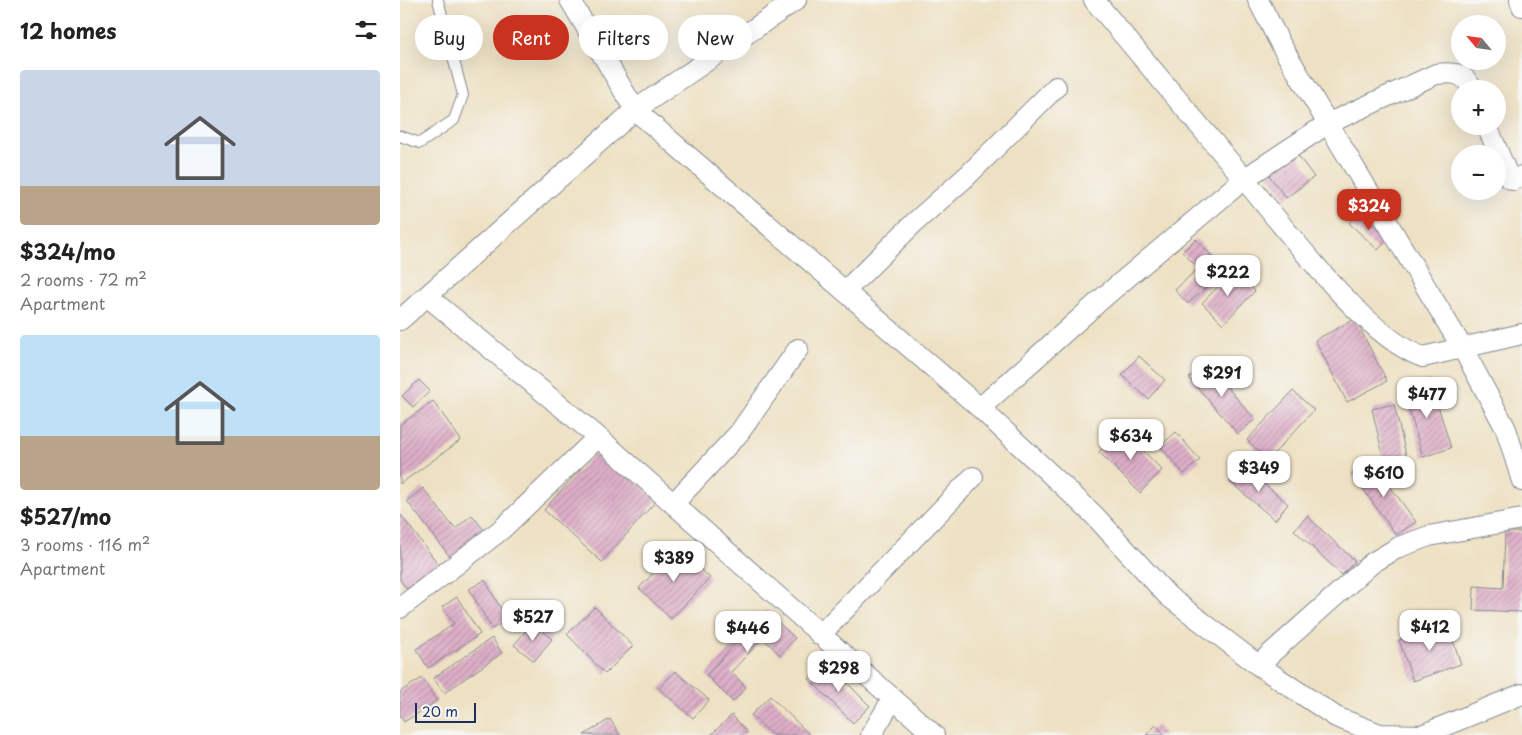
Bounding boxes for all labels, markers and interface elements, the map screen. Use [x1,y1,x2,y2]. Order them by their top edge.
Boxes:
text: 12 homes [20,14,117,46]
chip: Buy [415,15,483,60]
chip: Rent [493,15,569,60]
chip: Filters [579,15,668,60]
chip: New [678,15,752,60]
north arrow [1451,15,1506,70]
map controls [1451,15,1506,200]
icon: filters [352,16,380,44]
button: + [1451,80,1506,135]
icon: home [155,103,245,193]
button: − [1451,145,1506,200]
pin: $324 [1339,188,1399,231]
text: $324 [1348,193,1390,217]
text: $324/mo [20,235,115,267]
pin: $222 [1198,254,1258,297]
text: $222 [1206,259,1250,283]
text: 2 rooms · 72 m² [20,267,147,291]
text: Apartment [20,291,105,315]
pin: $291 [1192,356,1252,398]
text: $291 [1203,360,1241,384]
icon: home [155,368,245,458]
pin: $477 [1397,376,1457,419]
text: $477 [1408,381,1446,405]
pin: $634 [1101,418,1161,461]
text: $634 [1110,423,1152,447]
pin: $349 [1229,450,1289,493]
text: $349 [1238,455,1280,479]
pin: $610 [1354,456,1414,498]
text: $610 [1364,460,1404,484]
text: $527/mo [20,500,111,532]
text: 3 rooms · 116 m² [20,532,150,556]
pin: $389 [644,540,704,583]
text: $389 [654,545,694,569]
text: Apartment [20,556,105,580]
pin: $527 [503,600,563,642]
text: $527 [513,604,553,628]
pin: $446 [718,610,778,653]
pin: $412 [1400,610,1460,652]
text: $412 [1410,614,1450,638]
text: $446 [726,615,770,639]
pin: $298 [809,650,869,693]
text: $298 [818,655,860,679]
scale bar [415,700,476,723]
text: 20 m [422,701,458,722]

